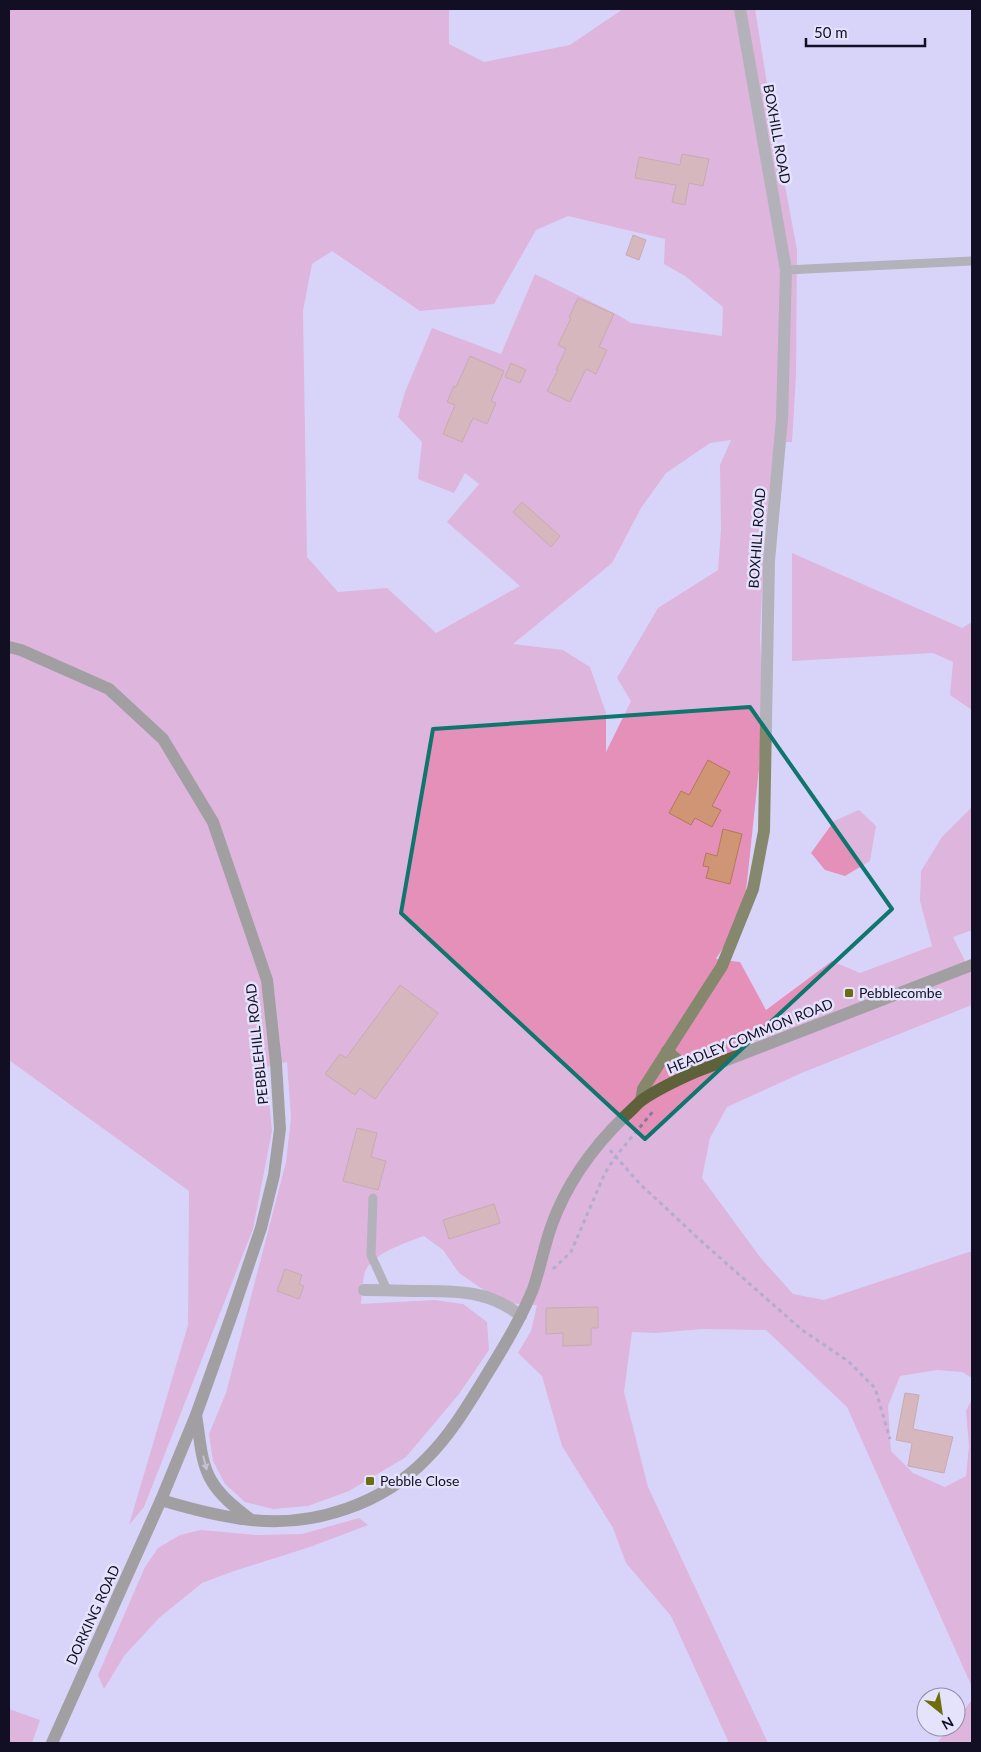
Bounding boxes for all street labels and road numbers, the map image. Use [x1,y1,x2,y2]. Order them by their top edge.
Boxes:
street label: BOXHILL ROAD [760,83,795,185]
street label: BOXHILL ROAD [745,487,768,589]
street label: PEBBLEHILL ROAD [242,983,271,1105]
street label: HEADLEY COMMON ROAD [664,994,835,1077]
street label: DORKING ROAD [62,1562,123,1667]

